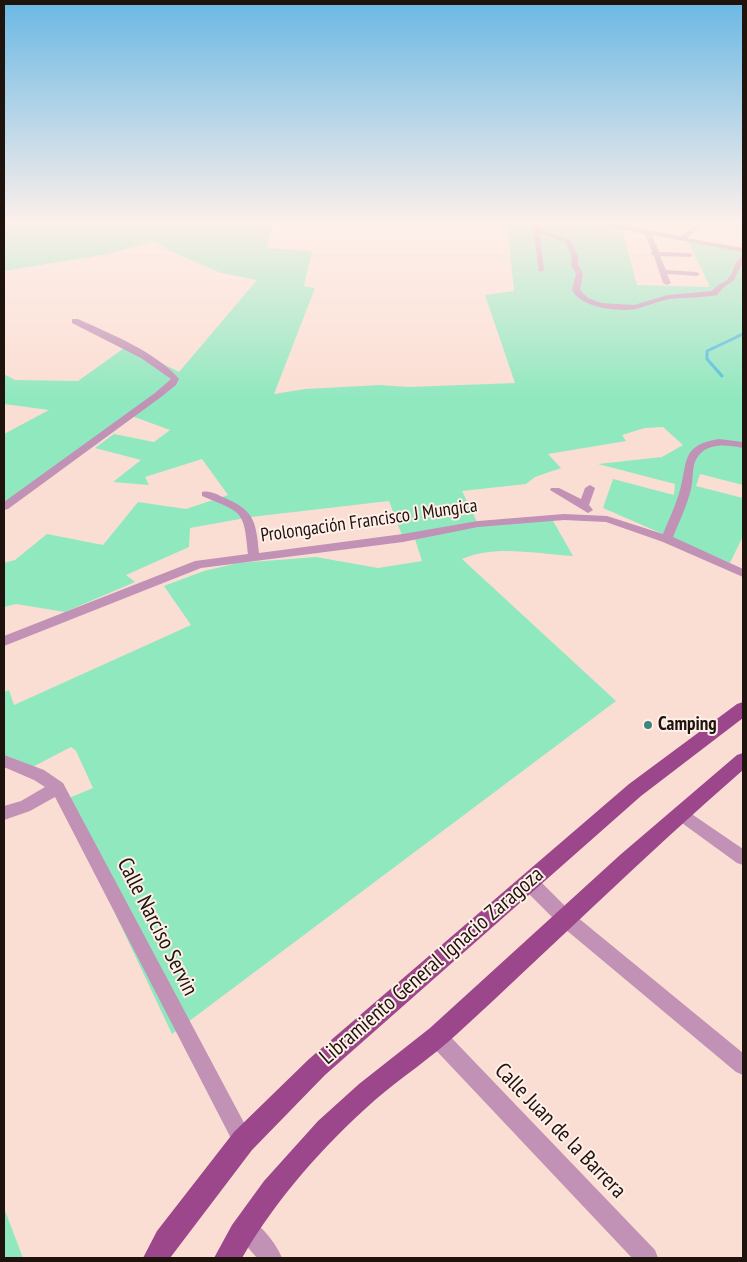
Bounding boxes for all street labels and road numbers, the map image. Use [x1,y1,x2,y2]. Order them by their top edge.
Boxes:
street label: Prolongación Francisco J Mungica [259,494,479,548]
street label: Calle Narciso Servin [111,854,203,1000]
street label: Libramiento General Ignacio Zaragoza [315,862,549,1070]
street label: Calle Juan de la Barrera [489,1058,631,1204]

